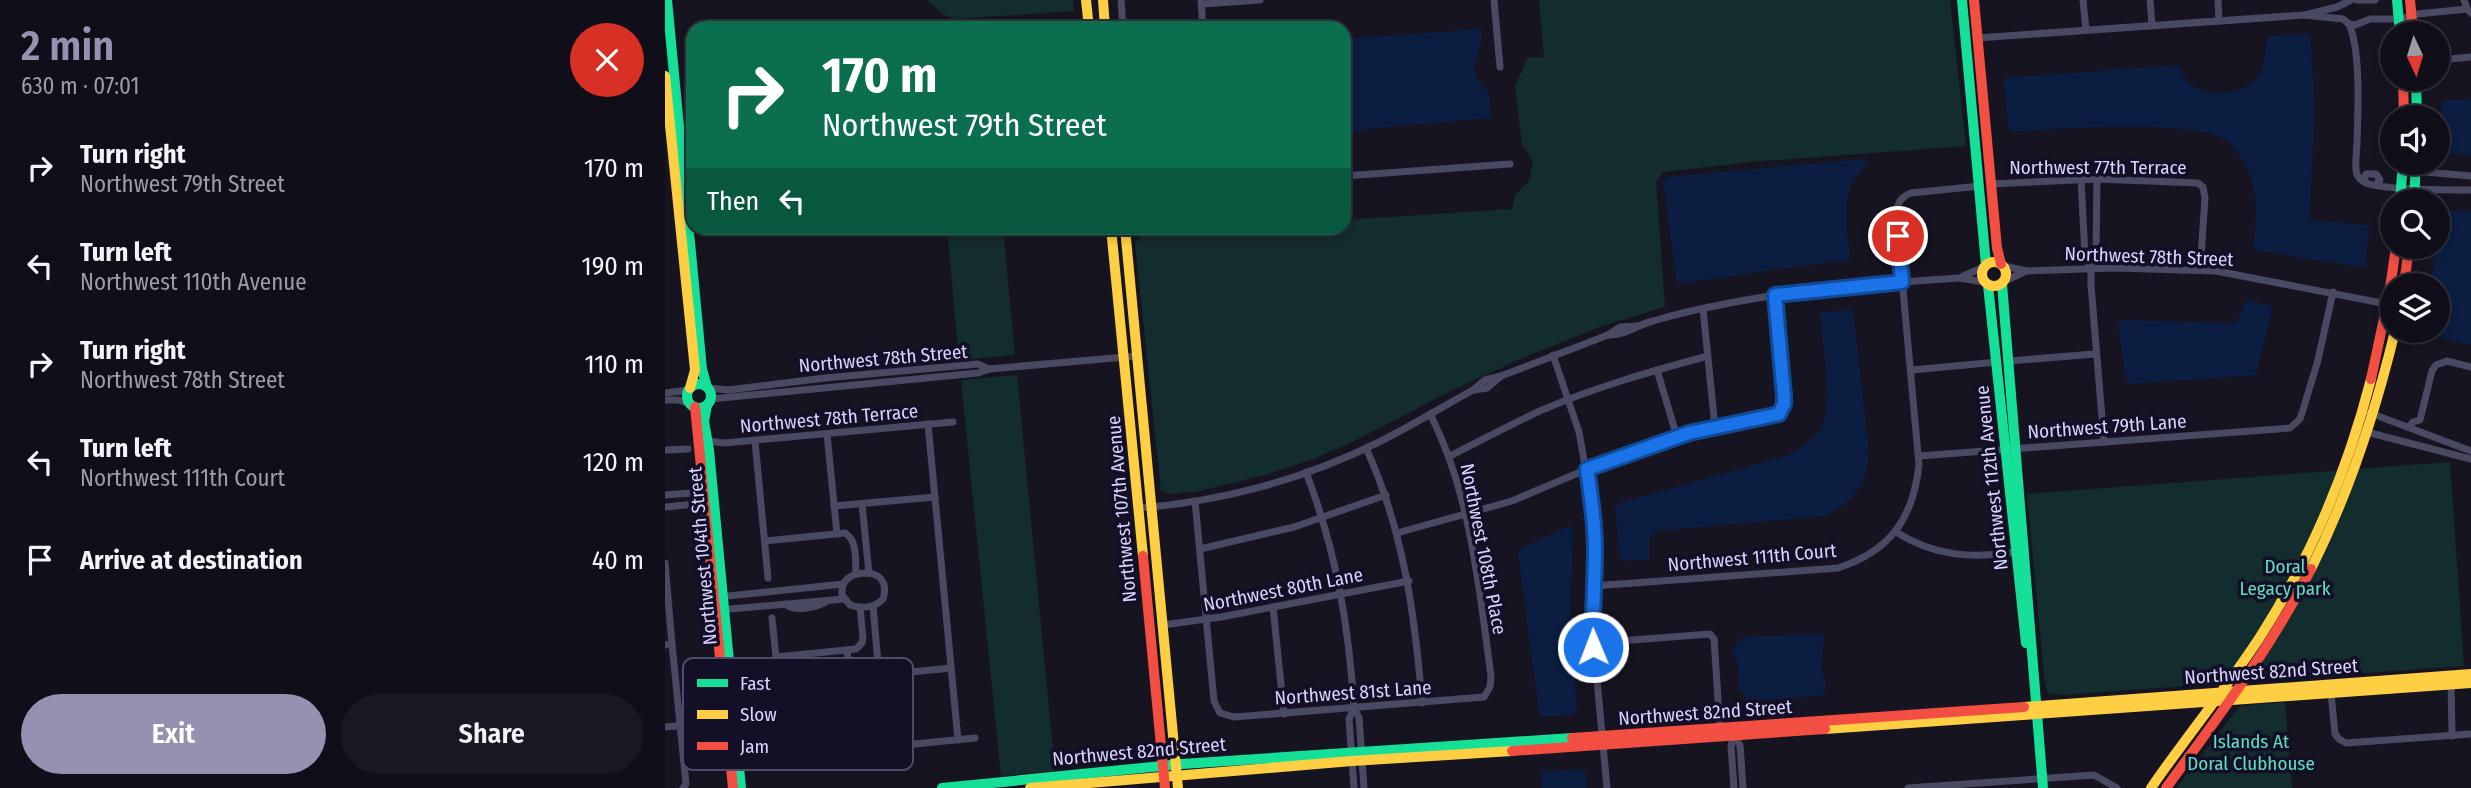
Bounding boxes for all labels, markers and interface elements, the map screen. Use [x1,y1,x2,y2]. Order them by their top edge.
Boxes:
text: 2 min [21,21,114,71]
north arrow [2380,21,2450,91]
map controls [2380,21,2450,343]
button: close [570,23,644,97]
text: 170 m [822,46,938,105]
icon: right [707,49,798,140]
text: 630 m · 07:01 [21,72,140,100]
button: sound [2380,105,2450,175]
text: Northwest 79th Street [822,106,1107,144]
text: Turn right [80,139,186,170]
icon: right [21,149,59,187]
text: 170 m [584,153,644,184]
street label: Northwest 77th Terrace [2009,156,2187,179]
text: Northwest 79th Street [80,170,285,198]
icon: left [773,182,811,220]
text: Then [707,186,759,217]
button: search [2380,189,2450,259]
pin [1868,206,1928,266]
icon: arrive [1879,217,1917,255]
text: Turn left [80,237,172,268]
street label: Northwest 78th Street [2064,242,2235,271]
icon: left [21,247,59,285]
text: 190 m [582,251,644,282]
text: Northwest 110th Avenue [80,268,307,296]
button: layers [2380,273,2450,343]
text: Turn right [80,335,186,366]
street label: Northwest 78th Street [798,340,969,377]
icon: right [21,345,59,383]
text: 110 m [584,349,644,380]
text: Northwest 78th Street [80,366,285,394]
street label: Northwest 112th Avenue [1970,384,2013,572]
street label: Northwest 78th Terrace [739,399,919,438]
street label: Northwest 79th Lane [2027,409,2187,444]
street label: Northwest 107th Avenue [1102,415,1141,603]
text: Turn left [80,433,172,464]
icon: left [21,443,59,481]
text: 120 m [583,447,644,478]
street label: Northwest 108th Place [1456,462,1511,637]
text: Northwest 111th Court [80,464,285,492]
street label: Northwest 104th Street [683,465,722,646]
street label: Northwest 111th Court [1667,539,1838,576]
icon: arrive [21,541,59,579]
text: Arrive at destination [80,545,303,576]
text: 40 m [592,545,644,576]
park label: Doral Legacy park [2239,555,2331,600]
street label: Northwest 80th Lane [1201,563,1365,616]
position arrow [1556,610,1630,684]
street label: Northwest 82nd Street [2183,654,2359,689]
legend [683,658,913,770]
text: Fast [740,672,771,695]
street label: Northwest 81st Lane [1274,676,1432,709]
button: Exit [21,694,326,774]
button: Share [340,694,644,774]
street label: Northwest 82nd Street [1617,695,1793,730]
text: Slow [740,703,777,726]
park label: Islands At Doral Clubhouse [2187,730,2315,775]
street label: Northwest 82nd Street [1051,732,1228,771]
text: Jam [740,735,769,758]

